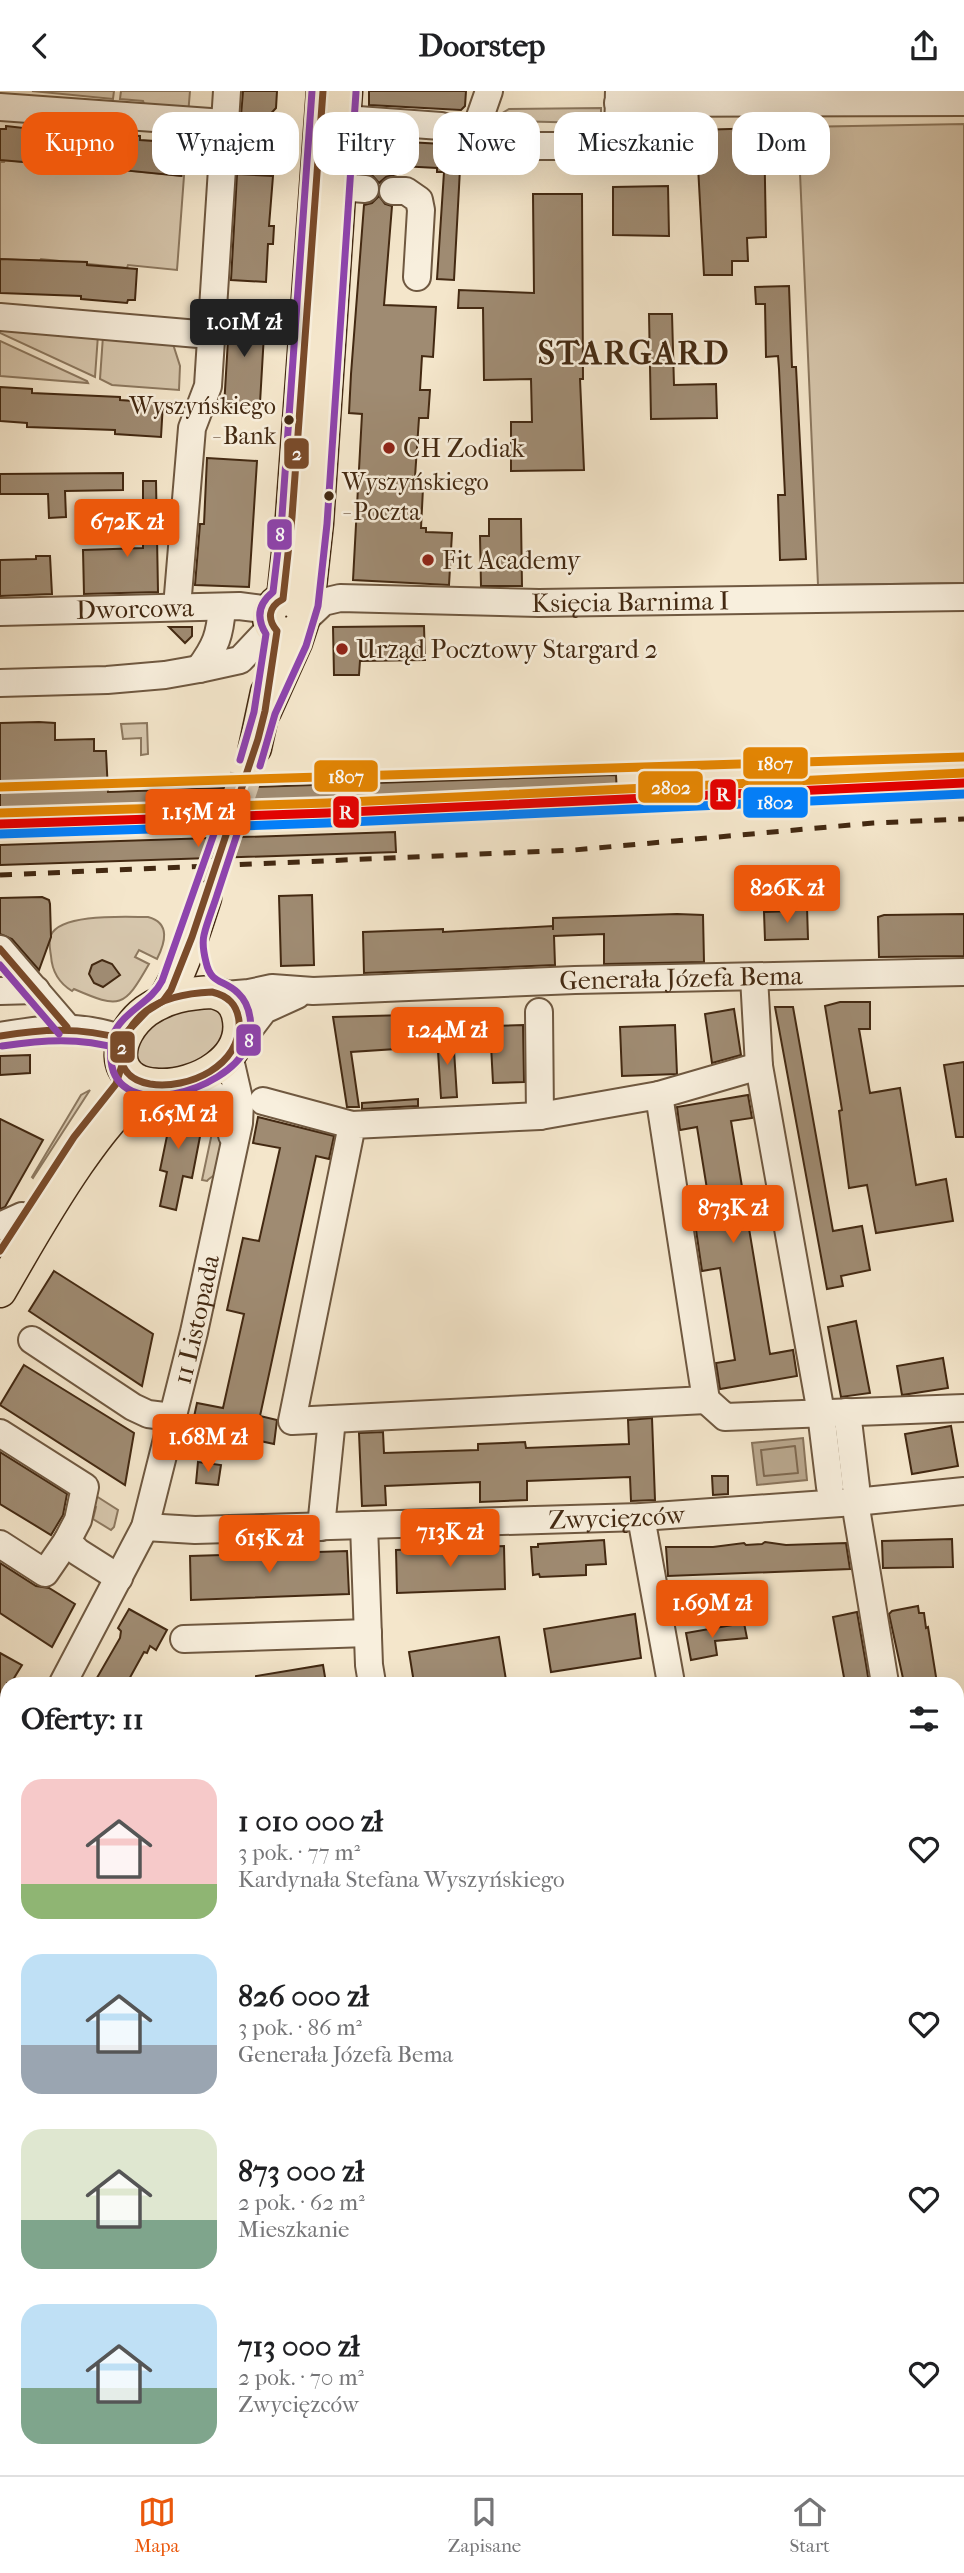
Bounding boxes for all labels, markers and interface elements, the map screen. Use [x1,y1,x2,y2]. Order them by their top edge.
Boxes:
icon: back [21,27,59,65]
text: Doorstep [419,27,545,64]
icon: share [905,27,943,65]
chip: Kupno [21,112,138,175]
chip: Wynajem [152,112,299,175]
chip: Filtry [313,112,419,175]
chip: Nowe [433,112,540,175]
chip: Mieszkanie [554,112,718,175]
chip: Dom [732,112,830,175]
pin: 1.01M zł [172,299,316,359]
text: 1.01M zł [206,308,282,335]
district label: STARGARD [538,334,730,373]
place label: Wyszyńskiego - Bank [128,392,277,450]
marker: Wyszyńskiego - Bank [282,413,296,427]
place label: CH Zodiak [403,433,525,464]
line badge: 2 [283,437,310,470]
marker: CH Zodiak [381,440,397,456]
text: 2 [292,443,302,465]
place label: Wyszyńskiego - Poczta [341,468,489,526]
marker: Wyszyńskiego - Poczta [322,489,336,503]
pin: 672K zł [62,499,192,559]
text: 672K zł [90,508,164,535]
line badge: 8 [266,518,293,551]
text: 8 [275,524,285,546]
place label: Fit Academy [442,545,582,576]
marker: Fit Academy [420,552,436,568]
street label: Księcia Barnima I [531,585,729,619]
street label: Dworcowa [76,592,195,626]
place label: Urząd Pocztowy Stargard 2 [356,634,658,666]
marker: Urząd Pocztowy Stargard 2 [334,641,350,657]
line badge: 1807 [742,746,809,780]
text: 1807 [757,753,793,775]
line badge: 1807 [313,759,379,793]
text: 1807 [328,766,364,788]
line badge: 2802 [637,770,704,804]
text: 2802 [651,777,691,799]
line badge: R [709,778,737,811]
text: R [716,784,731,806]
line badge: 1802 [742,786,809,819]
pin: 1.15M zł [126,789,270,849]
text: 1802 [757,792,794,814]
line badge: R [332,795,360,829]
text: 1.15M zł [161,798,235,825]
text: R [339,802,354,824]
pin: 826K zł [722,865,852,925]
text: 826K zł [750,874,824,901]
street label: Generała Józefa Bema [559,960,804,996]
pin: 1.24M zł [375,1007,519,1067]
text: 1.24M zł [407,1016,487,1043]
line badge: 8 [235,1023,262,1057]
line badge: 2 [109,1030,136,1064]
text: 8 [244,1030,254,1052]
text: 2 [117,1037,127,1059]
pin: 1.65M zł [106,1091,250,1151]
text: 1.65M zł [139,1100,217,1127]
pin: 873K zł [668,1185,798,1245]
text: 873K zł [698,1194,768,1221]
street label: 11 Listopada [166,1251,226,1387]
pin: 1.68M zł [136,1415,280,1474]
text: 1.68M zł [168,1423,248,1450]
street label: Zwycięzców [548,1498,687,1535]
pin: 713K zł [385,1509,515,1569]
pin: 615K zł [204,1515,334,1575]
text: 713K zł [417,1518,483,1545]
text: 615K zł [235,1524,303,1551]
pin: 1.69M zł [640,1581,784,1640]
text: 1.69M zł [672,1589,752,1616]
icon: filters [905,1700,943,1738]
text: Oferty: 11 [21,1702,144,1737]
text: 1 010 000 zł [238,1804,383,1839]
icon: home [77,1807,161,1891]
icon: heart [905,1830,943,1868]
text: 3 pok. · 77 m² [238,1839,360,1866]
text: Kardynała Stefana Wyszyńskiego [238,1866,565,1893]
text: 826 000 zł [238,1979,369,2014]
icon: home [77,1982,161,2066]
icon: heart [905,2005,943,2043]
text: 3 pok. · 86 m² [238,2014,362,2041]
text: Generała Józefa Bema [238,2041,453,2068]
text: 873 000 zł [238,2154,364,2189]
icon: home [77,2157,161,2241]
icon: heart [905,2180,943,2218]
text: 2 pok. · 62 m² [238,2189,365,2216]
text: Mieszkanie [238,2216,350,2243]
text: 713 000 zł [238,2329,360,2364]
icon: home [77,2332,161,2416]
icon: heart [905,2355,943,2393]
text: 2 pok. · 70 m² [238,2364,364,2391]
text: Zwycięzców [238,2391,359,2418]
tab: Mapa [134,2493,179,2557]
tab: Zapisane [448,2493,521,2557]
tab: Start [790,2493,830,2557]

